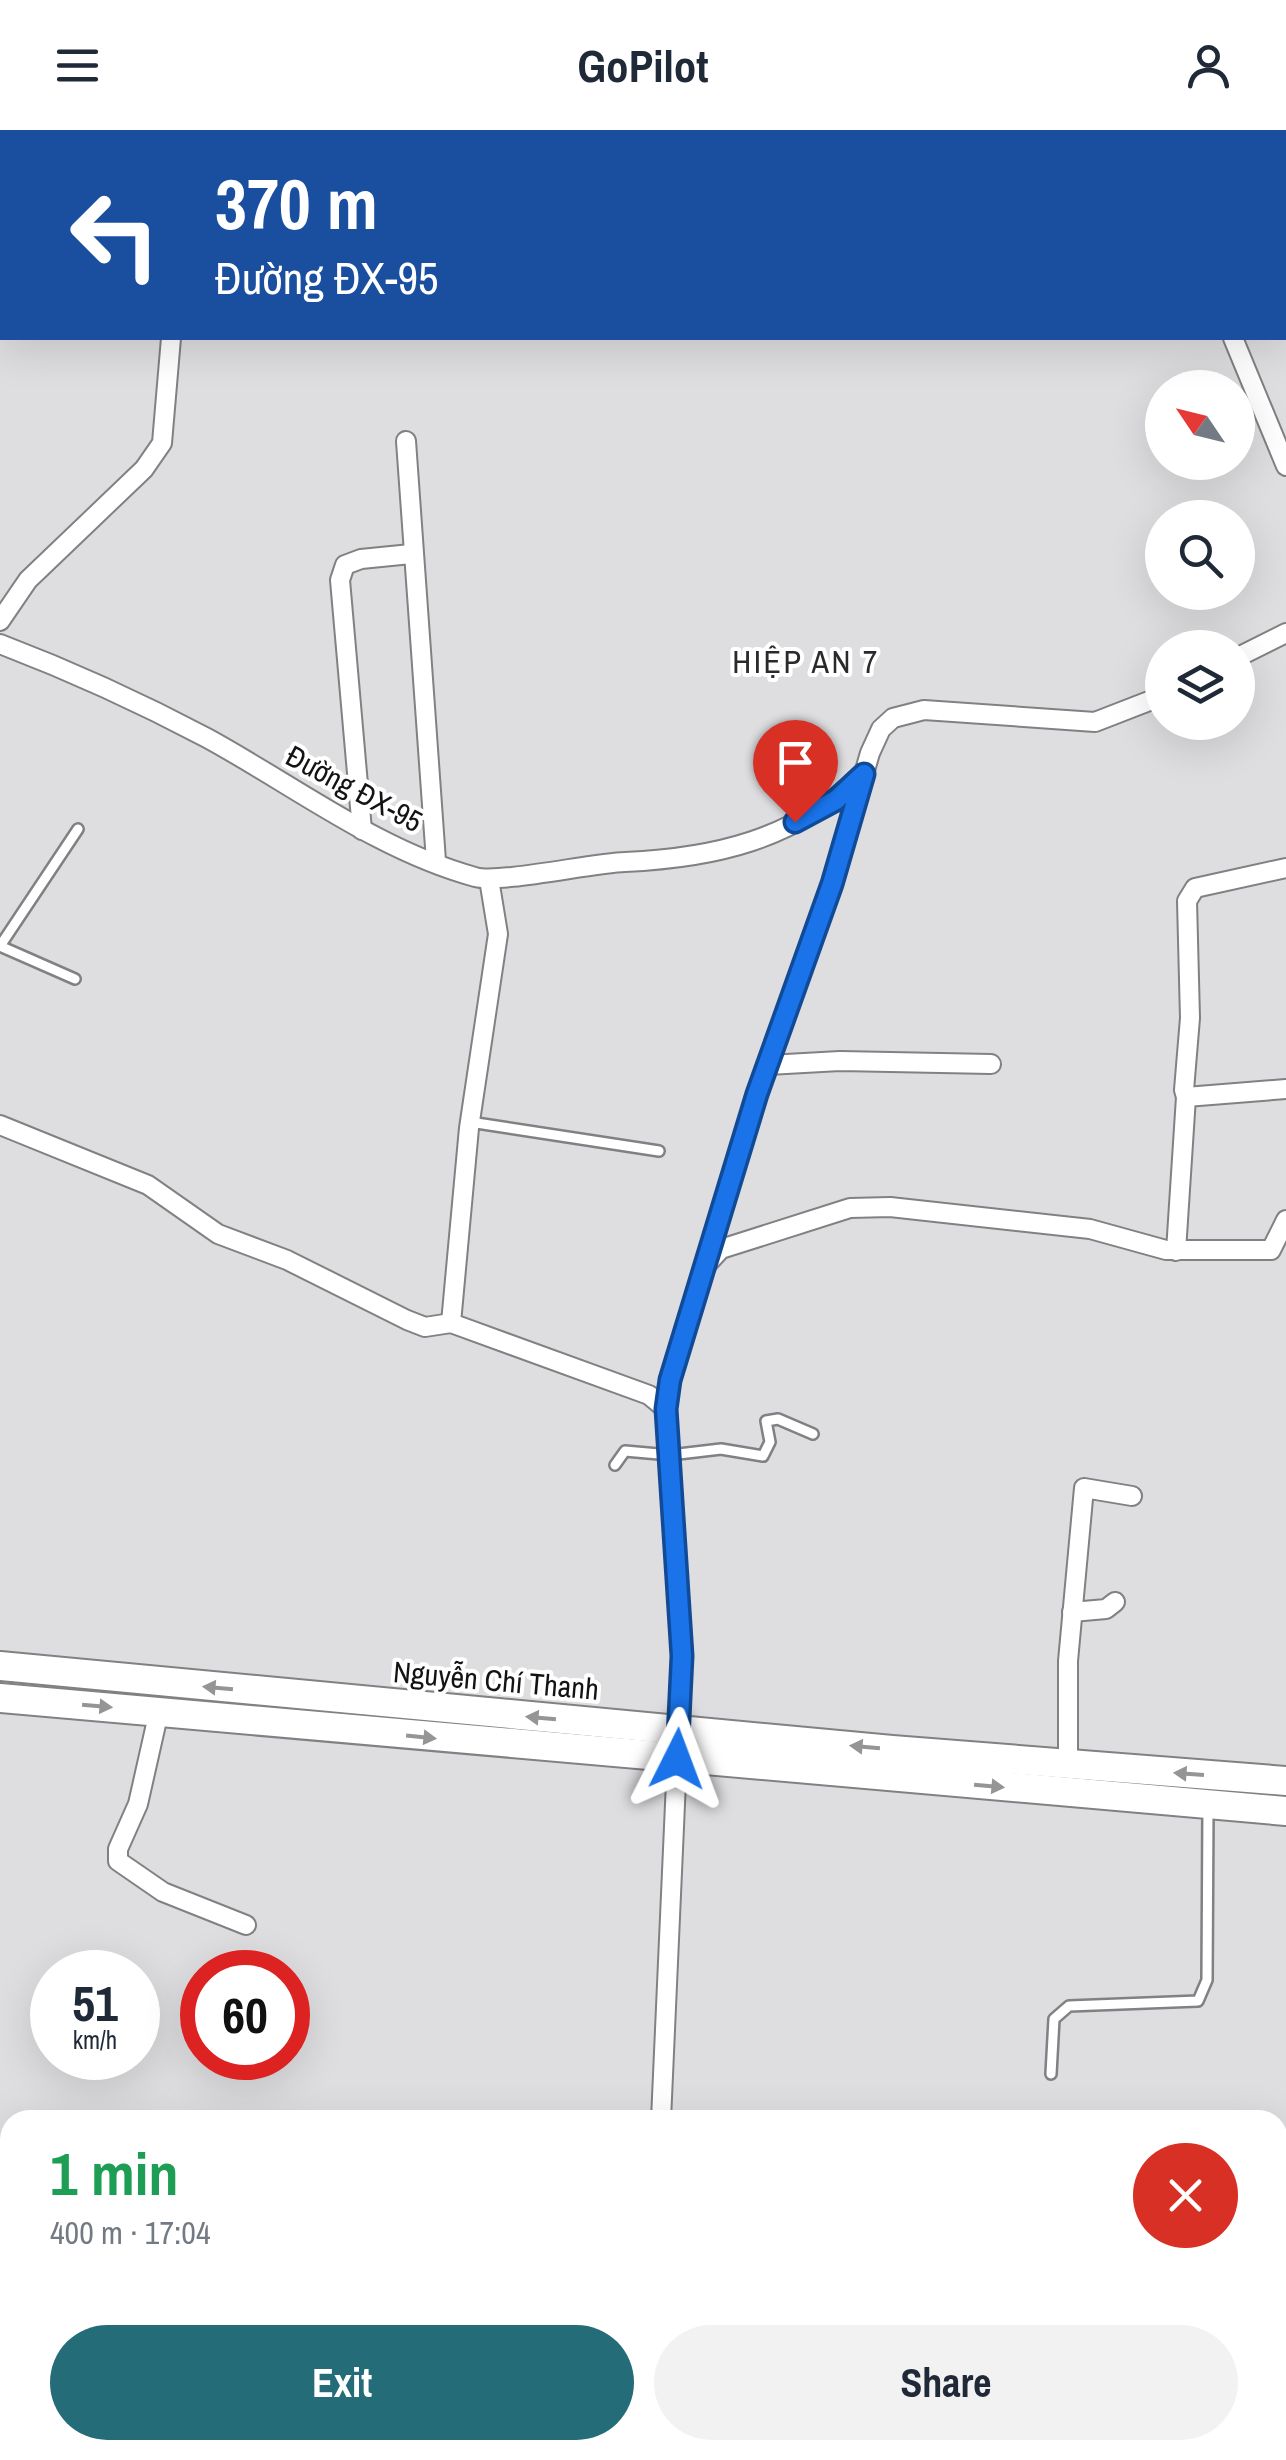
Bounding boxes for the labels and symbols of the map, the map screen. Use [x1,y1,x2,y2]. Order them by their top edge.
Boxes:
north arrow [1145,370,1255,480]
district label: HIỆP AN 7 [732,640,880,683]
pin [753,720,838,823]
street label: Đường ĐX-95 [279,735,430,841]
street label: Nguyễn Chí Thanh [392,1651,600,1709]
one-way arrow [201,1680,233,1696]
one-way arrow [82,1699,114,1715]
position arrow [625,1707,729,1811]
one-way arrow [525,1709,557,1725]
one-way arrow [405,1729,437,1745]
one-way arrow [848,1739,880,1755]
one-way arrow [1172,1766,1204,1782]
one-way arrow [973,1779,1005,1795]
speed limit sign: 60 [180,1950,310,2080]

